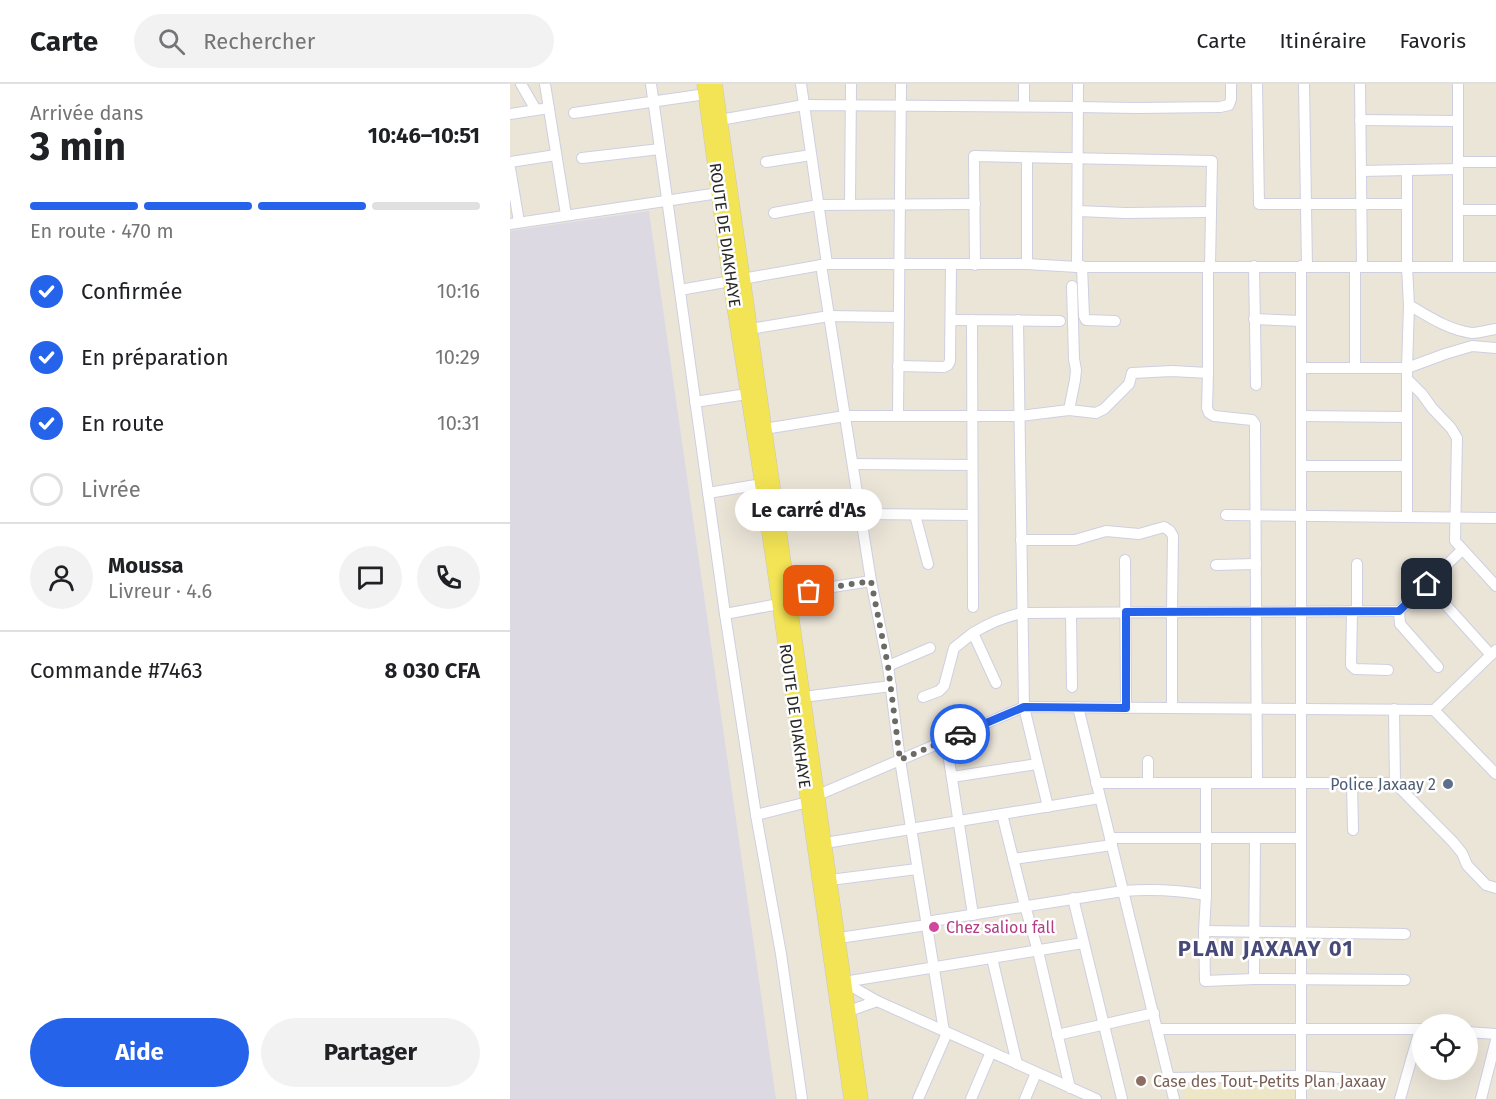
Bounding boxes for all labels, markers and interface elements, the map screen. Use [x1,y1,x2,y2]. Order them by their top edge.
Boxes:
search box [134,14,554,68]
text: Carte [30,25,98,58]
icon: search [155,25,188,58]
text: Rechercher [203,28,315,55]
text: Carte [1197,28,1246,54]
text: Itinéraire [1279,28,1366,54]
text: Favoris [1399,28,1466,54]
text: Arrivée dans [30,101,143,125]
text: 10:46–10:51 [368,122,480,149]
text: 3 min [30,124,126,170]
street label: ROUTE DE DIAKHAYE [705,162,745,308]
text: En route · 470 m [30,219,174,243]
icon: check [30,275,63,308]
text: Confirmée [81,278,183,305]
text: 10:16 [437,279,480,303]
icon: check [30,341,63,374]
text: En préparation [81,344,229,371]
text: 10:29 [435,345,480,369]
icon: check [30,407,63,440]
text: En route [81,410,164,437]
text: 10:31 [437,411,480,435]
text: Livrée [81,476,141,503]
callout: Le carré d'As [736,489,882,531]
text: Le carré d'As [751,498,866,522]
button: person [30,546,93,609]
button: chat [339,546,402,609]
button: phone [417,546,480,609]
text: Moussa [108,552,184,579]
pin [1401,558,1452,609]
pin [783,565,834,616]
icon: home [1410,567,1443,600]
icon: bag [792,574,825,607]
text: Livreur · 4.6 [108,579,212,603]
street label: ROUTE DE DIAKHAYE [775,643,815,789]
text: Commande #7463 [30,657,203,684]
text: 8 030 CFA [385,657,480,684]
courier [930,704,990,764]
icon: car [944,718,977,751]
place label: Police Jaxaay 2 [1330,775,1436,794]
marker: Police Jaxaay 2 [1441,777,1455,791]
place label: Chez saliou fall [946,918,1055,937]
marker: Chez saliou fall [927,920,941,934]
district label: PLAN JAXAAY 01 [1178,935,1354,962]
map controls [1412,1014,1478,1080]
button: locate [1412,1014,1478,1080]
button: Aide [30,1018,249,1087]
button: Partager [261,1018,480,1087]
place label: Case des Tout-Petits Plan Jaxaay [1153,1072,1386,1091]
marker: Case des Tout-Petits Plan Jaxaay [1134,1074,1148,1088]

